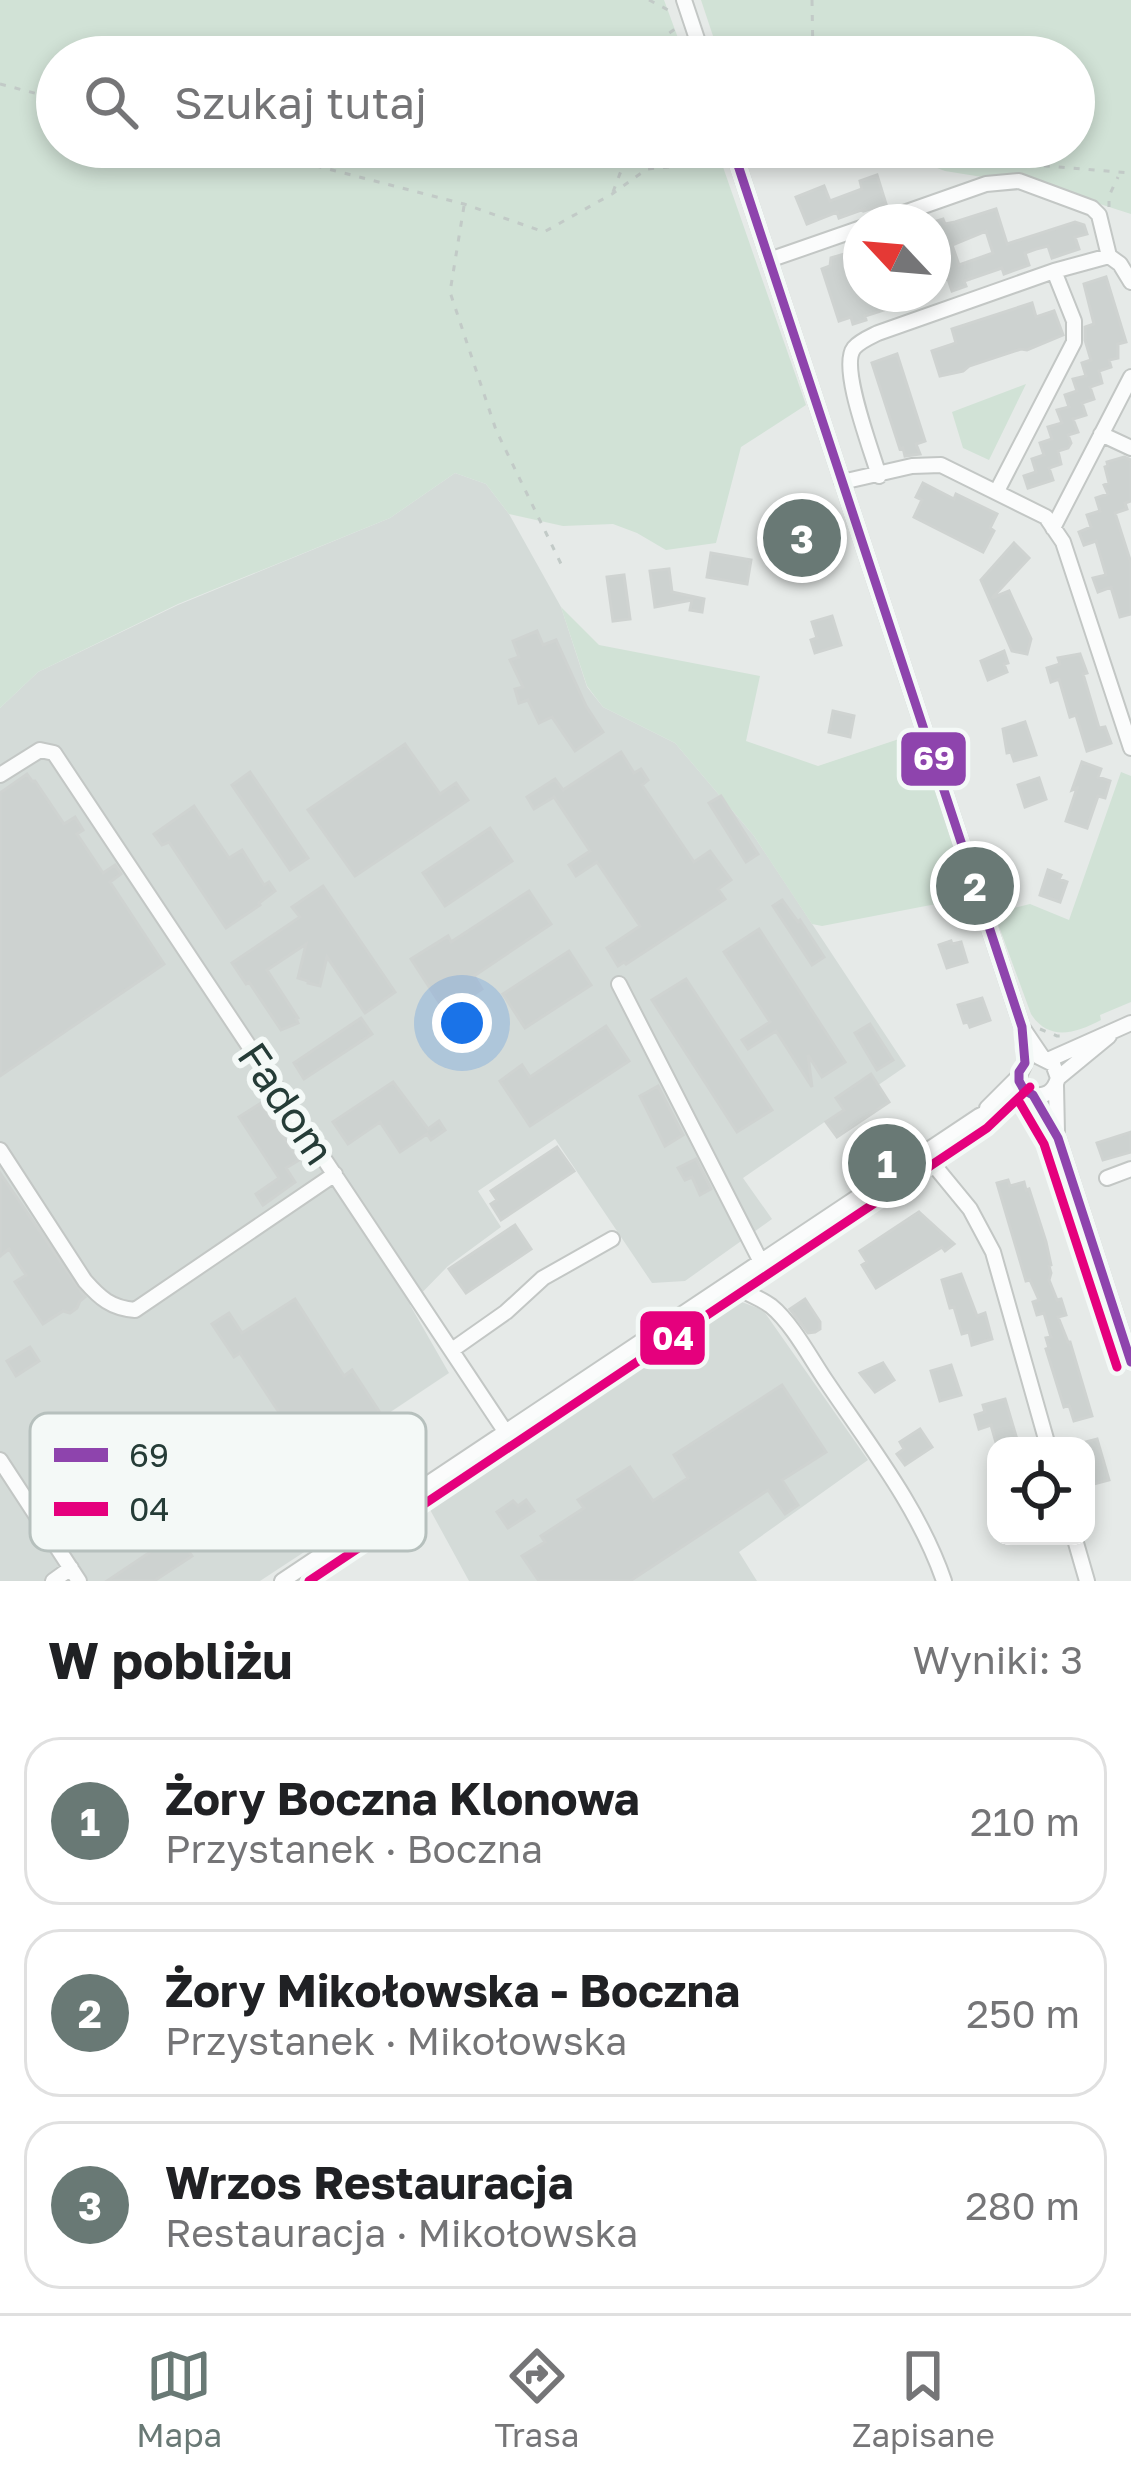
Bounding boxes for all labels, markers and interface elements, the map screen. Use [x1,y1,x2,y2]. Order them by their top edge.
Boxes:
search box [36,36,1095,168]
icon: search [78,69,144,135]
text: Szukaj tutaj [174,75,427,129]
north arrow [843,204,951,312]
pin: 3 [763,493,841,583]
line badge: 69 [899,730,968,788]
text: 69 [913,738,955,777]
pin: 2 [936,841,1014,931]
your location [432,993,492,1053]
street label: Fadom [228,1033,346,1173]
pin: 1 [848,1118,926,1208]
line badge: 04 [638,1309,707,1367]
text: 04 [652,1318,694,1357]
legend [30,1413,426,1551]
text: 69 [129,1435,169,1474]
map controls [987,1437,1095,1545]
button: locate [987,1437,1095,1545]
text: 04 [129,1489,170,1528]
text: W pobliżu [48,1629,293,1690]
text: Wyniki: 3 [913,1636,1083,1683]
text: Żory Boczna Klonowa [165,1771,640,1825]
text: 1 [80,1798,100,1845]
text: 210 m [970,1798,1080,1845]
text: Przystanek · Boczna [165,1825,543,1872]
text: Żory Mikołowska - Boczna [165,1963,740,2017]
text: 2 [78,1990,102,2037]
text: 250 m [966,1990,1080,2037]
text: Przystanek · Mikołowska [165,2017,627,2064]
text: Wrzos Restauracja [165,2155,574,2209]
text: 3 [78,2182,102,2229]
text: 280 m [965,2182,1080,2229]
text: Restauracja · Mikołowska [165,2209,638,2256]
tab: Mapa [136,2343,222,2454]
tab: Trasa [494,2343,579,2454]
tab: Zapisane [852,2343,995,2454]

